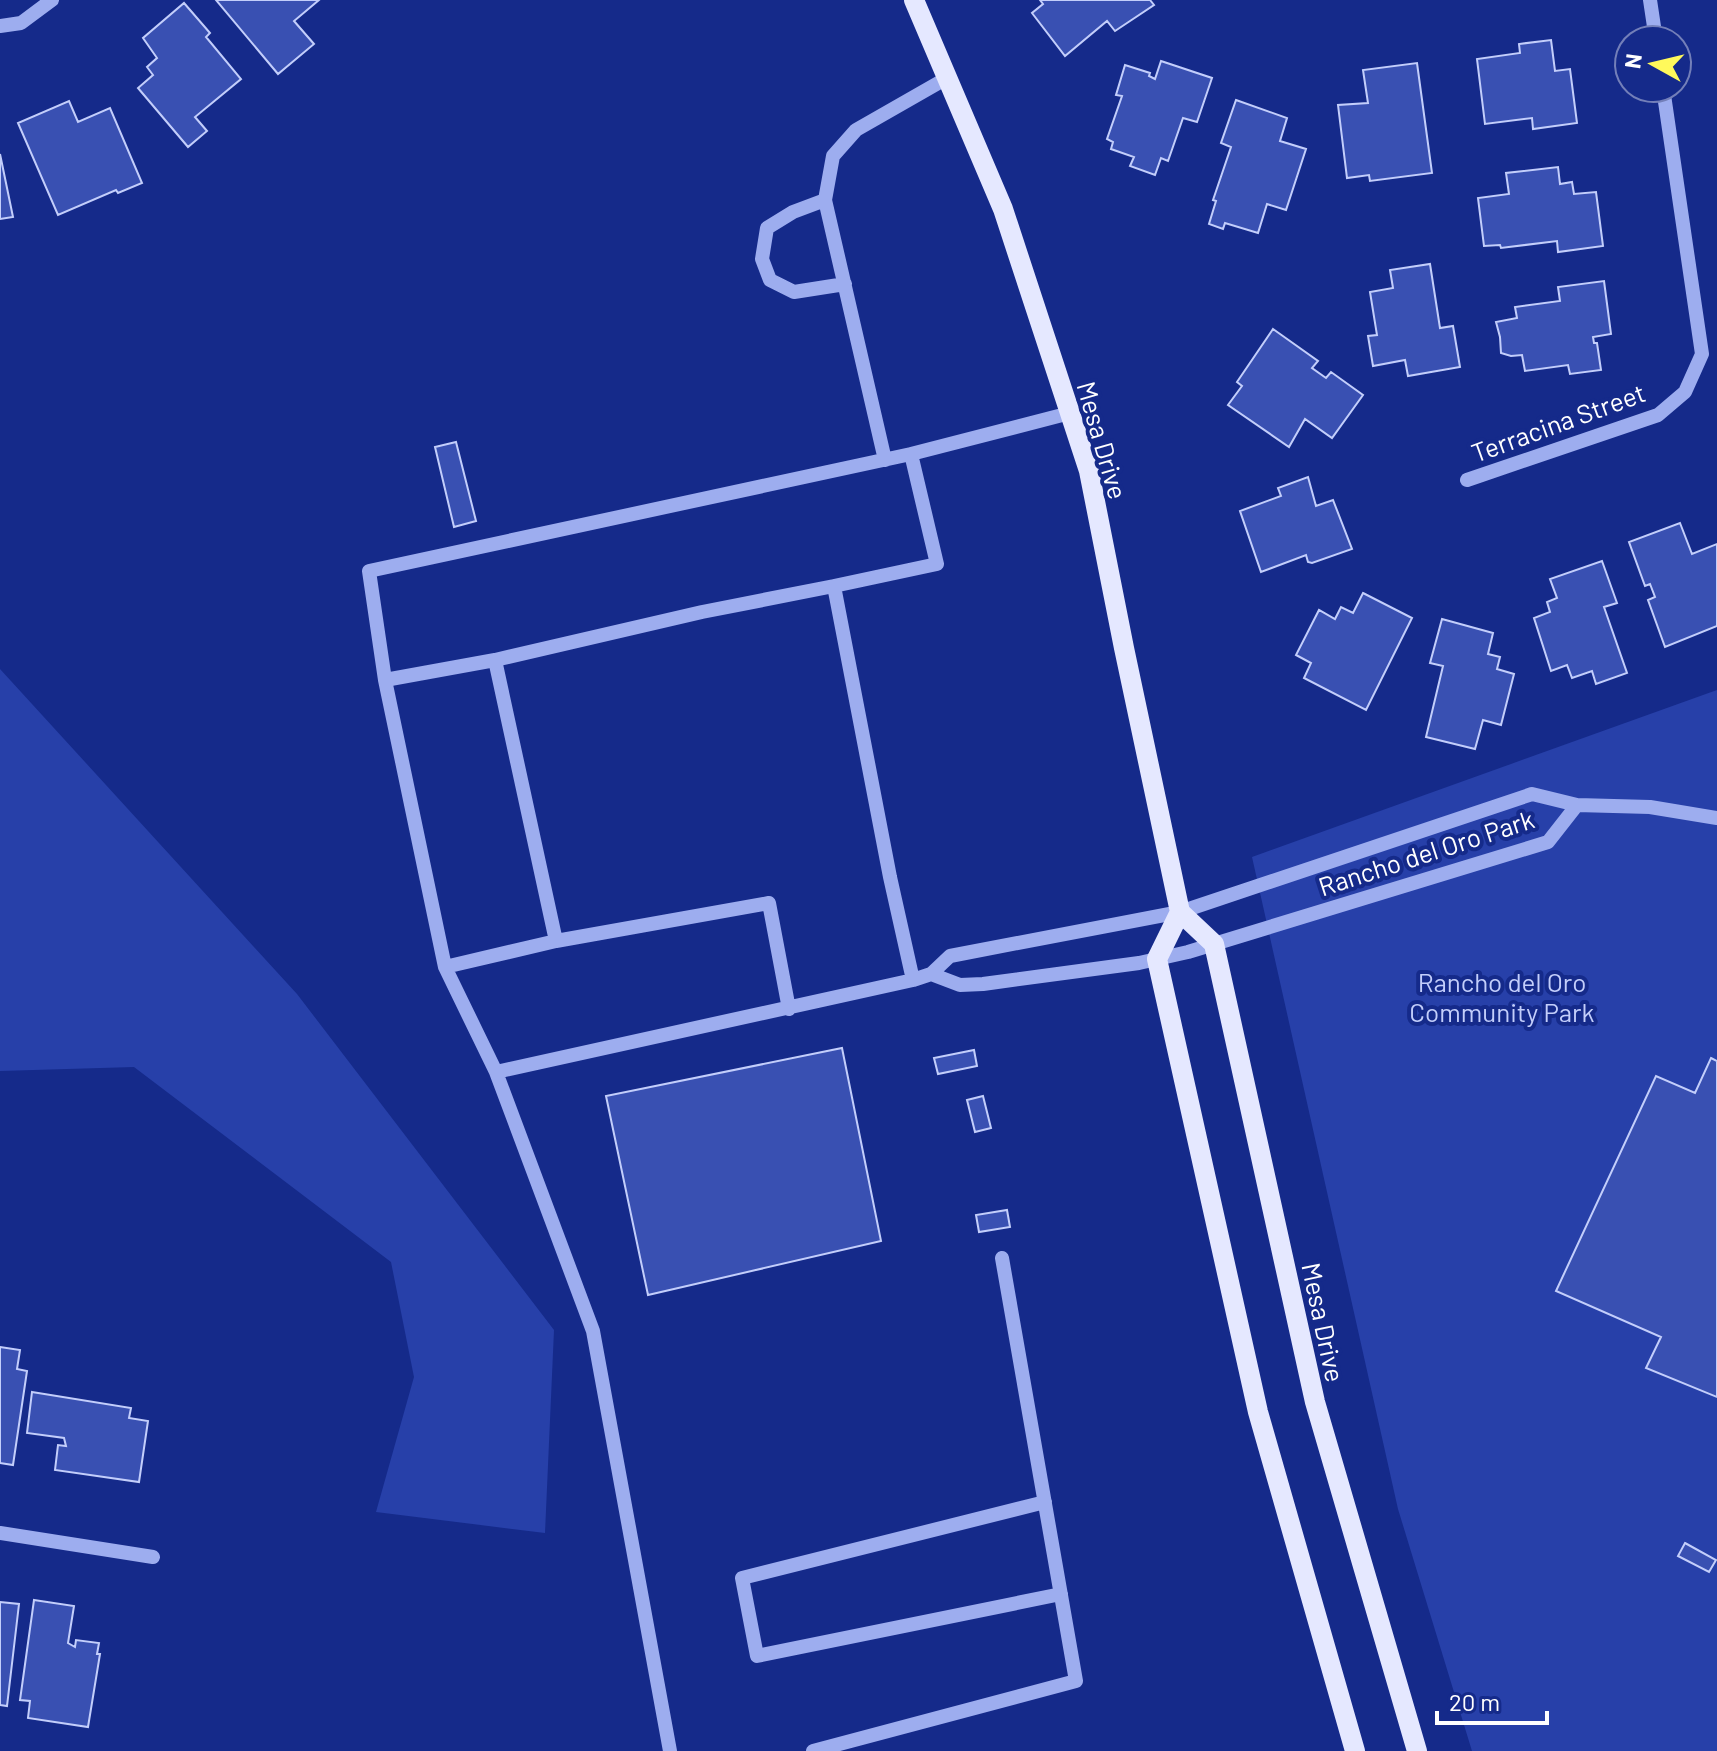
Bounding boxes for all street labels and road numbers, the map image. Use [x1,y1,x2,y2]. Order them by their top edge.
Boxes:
street label: Terracina Street [1467,376,1649,468]
street label: Mesa Drive [1071,378,1135,502]
street label: Rancho del Oro Park [1314,803,1538,901]
street label: Mesa Drive [1296,1260,1352,1384]

